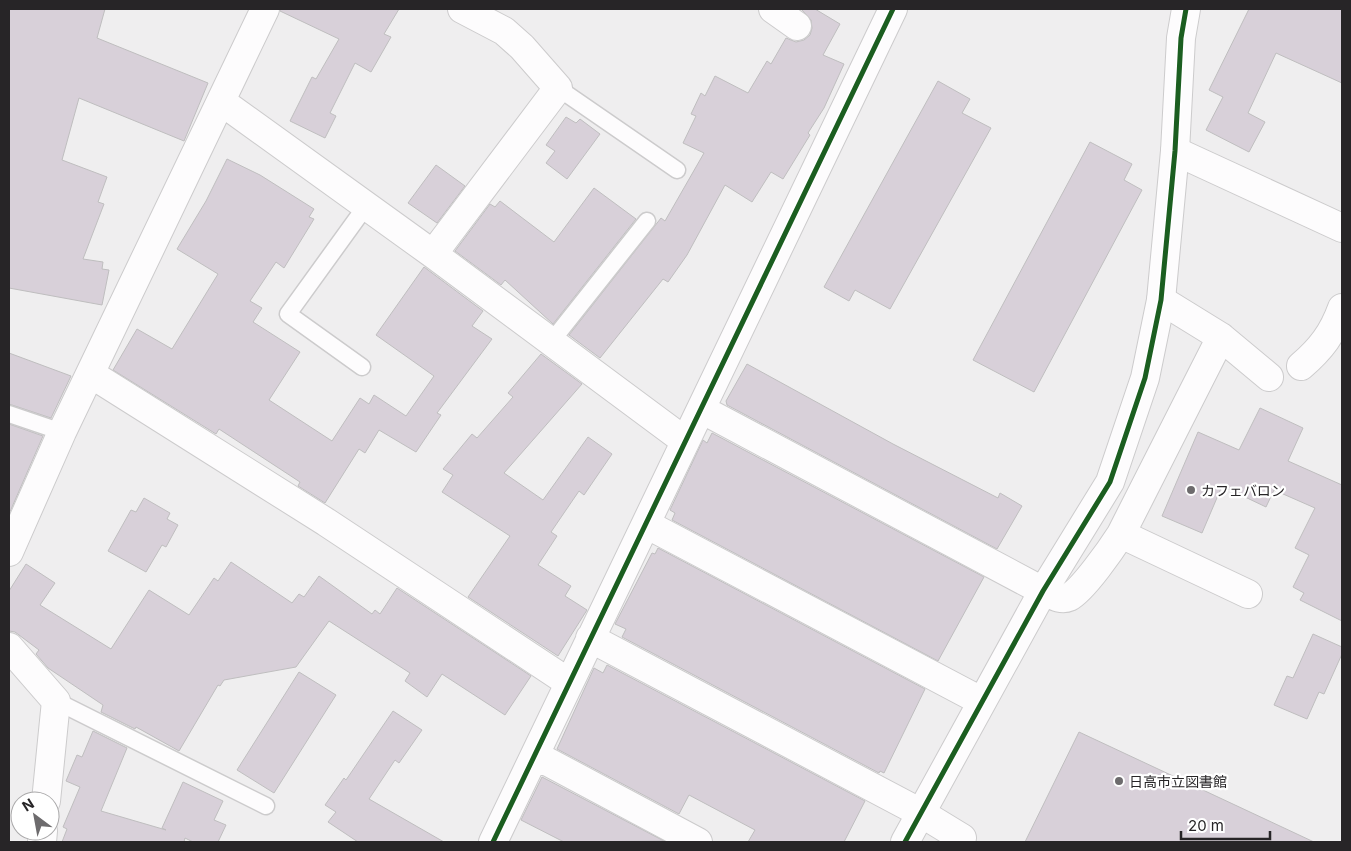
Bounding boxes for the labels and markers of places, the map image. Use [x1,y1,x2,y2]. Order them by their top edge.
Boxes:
place label: カフェバロン [1201,482,1285,499]
marker: カフェバロン [1185,484,1197,496]
place label: 日高市立図書館 [1129,773,1227,790]
marker: 日高市立図書館 [1113,775,1125,787]

